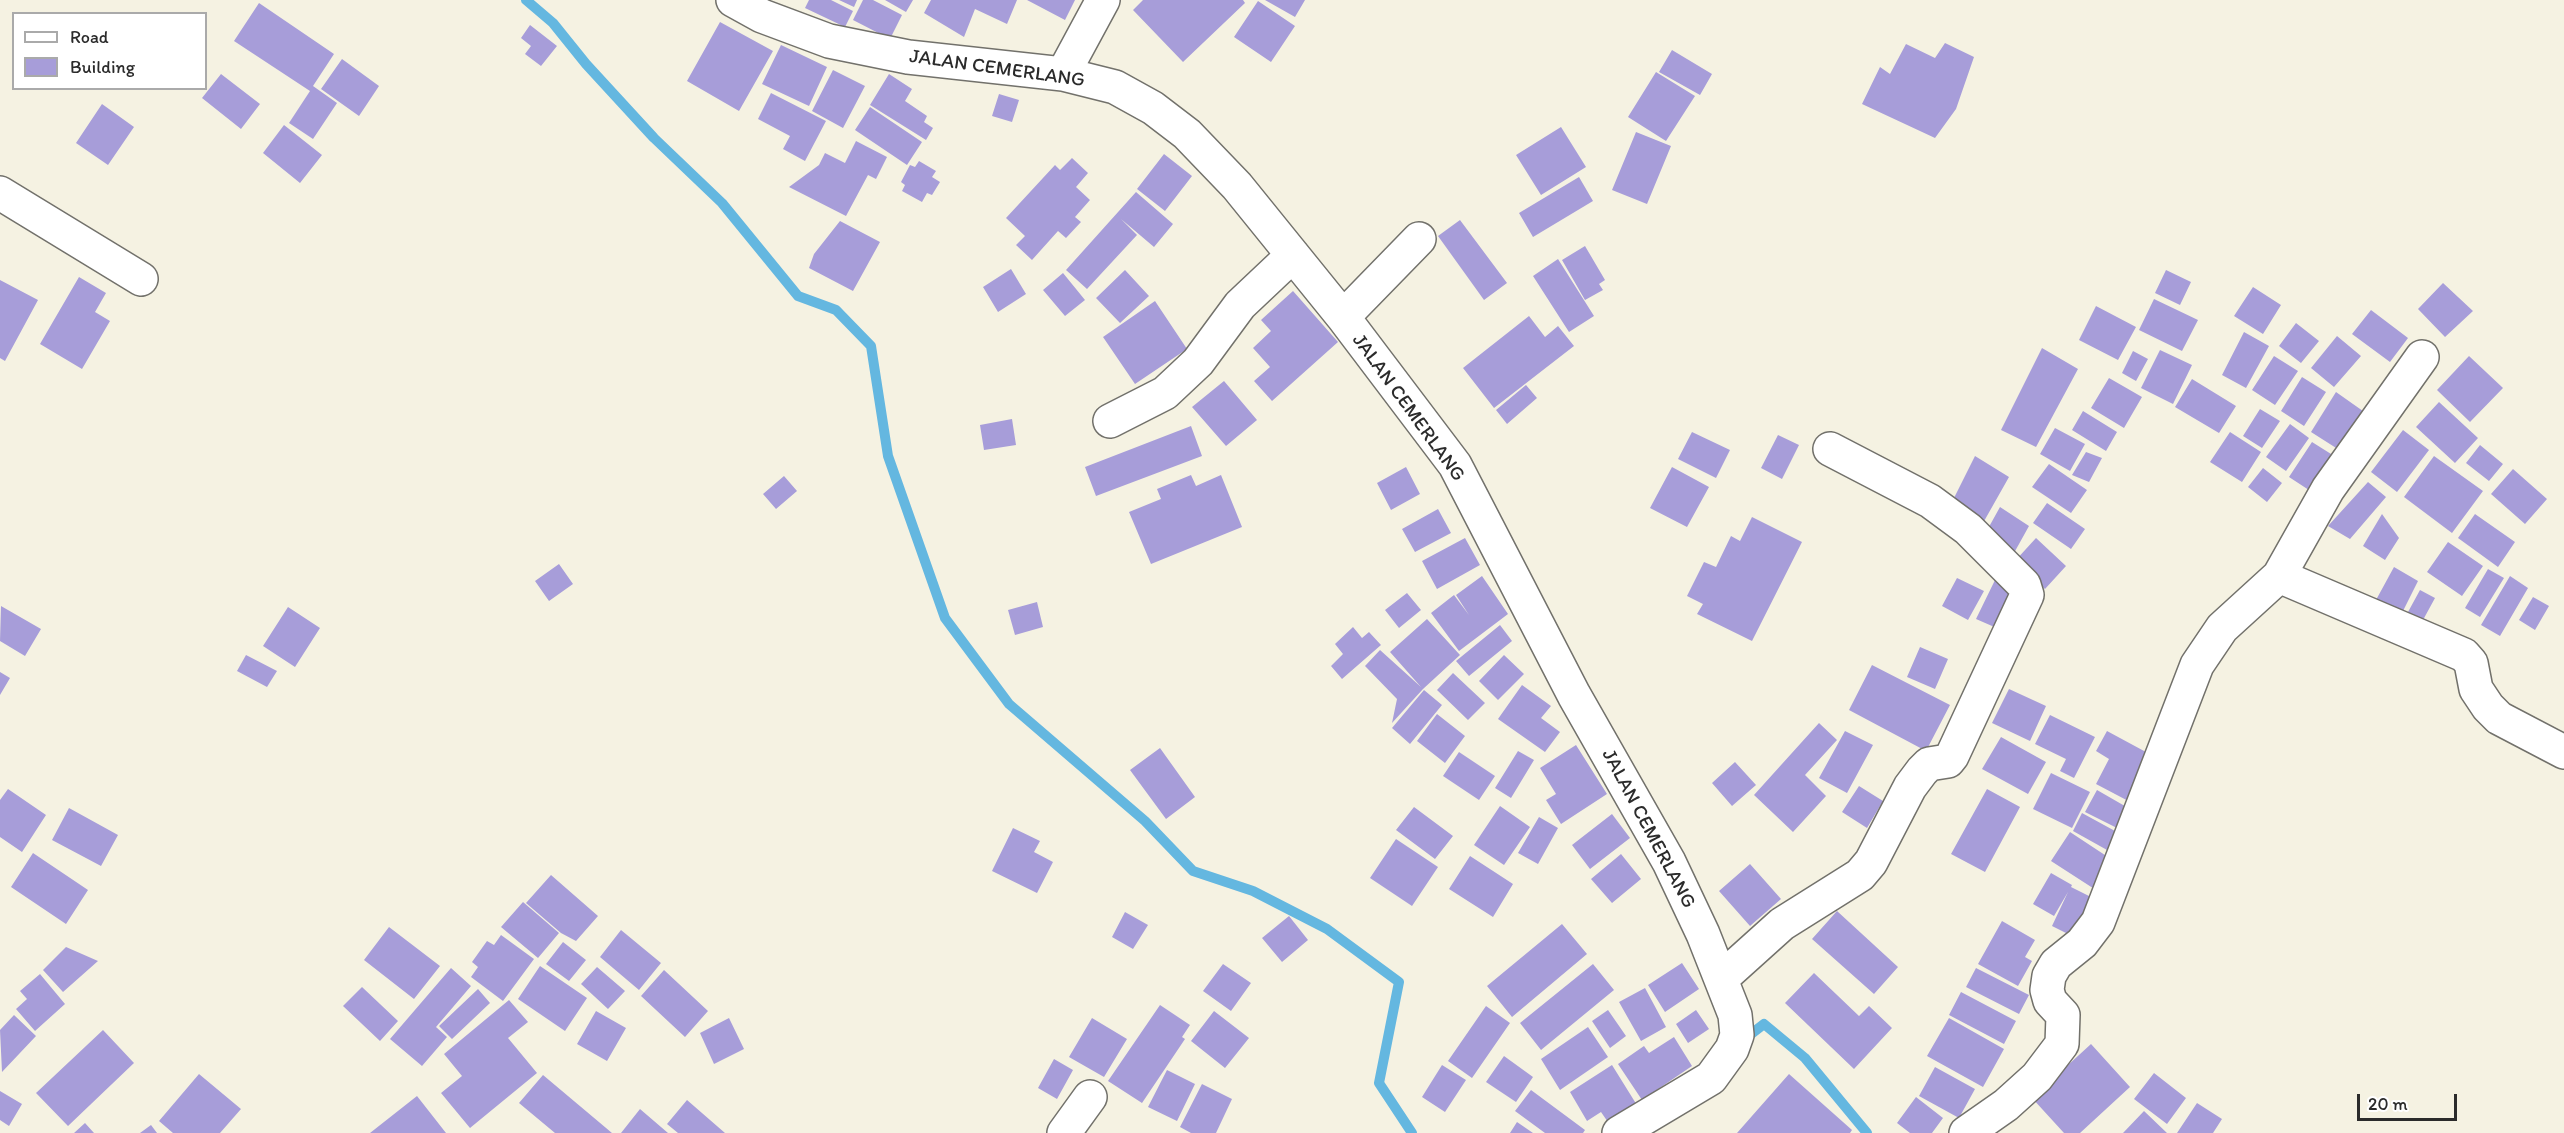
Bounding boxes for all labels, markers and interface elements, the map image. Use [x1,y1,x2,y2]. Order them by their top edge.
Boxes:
legend [12,12,207,90]
text: Road [70,26,109,48]
street label: JALAN CEMERLANG [908,45,1086,93]
text: Building [70,56,135,78]
street label: JALAN CEMERLANG [1346,329,1470,487]
street label: JALAN CEMERLANG [1596,745,1700,913]
scale bar [2360,1082,2460,1120]
text: 20 m [2368,1093,2408,1115]

